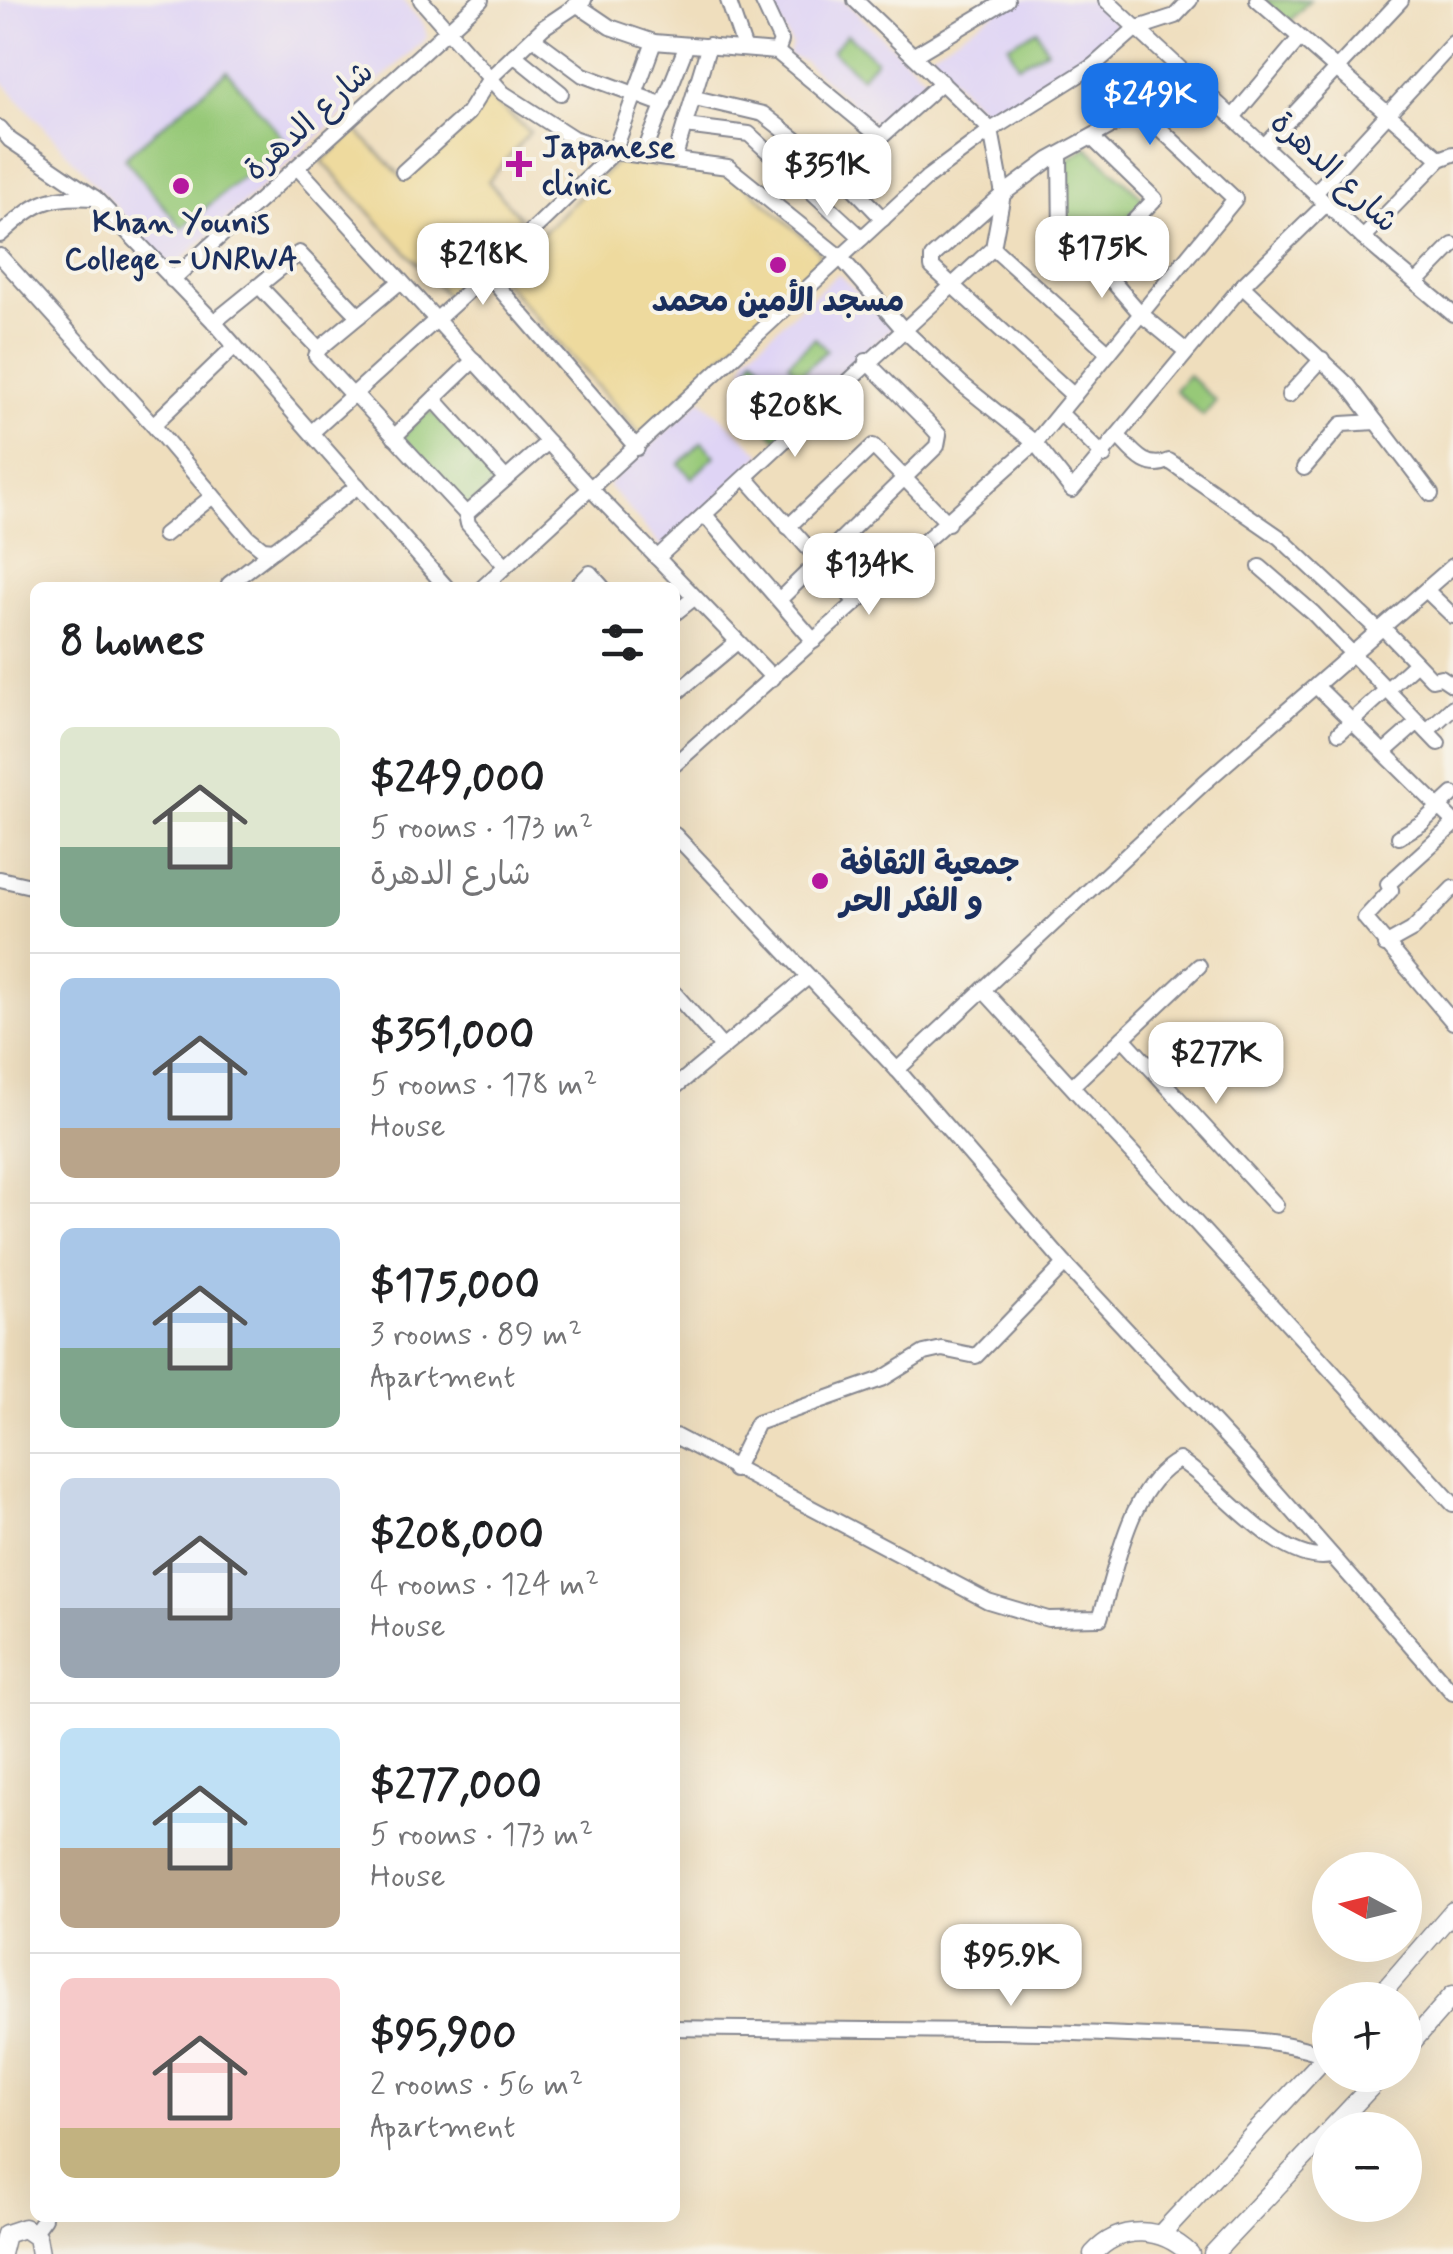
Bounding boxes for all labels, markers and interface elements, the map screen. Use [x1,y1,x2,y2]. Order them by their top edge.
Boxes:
street label: شارع الدهرة [236,52,383,191]
pin: $249K [1080,63,1220,148]
text: $249K [1103,74,1197,116]
street label: شارع الدهرة [1261,102,1407,243]
place label: Japanese clinic [542,127,675,206]
pin: $351K [757,134,897,219]
text: $351K [784,145,870,187]
marker: Japanese clinic [506,151,532,177]
marker: Khan Younis College - UNRWA [170,175,192,197]
place label: Khan Younis College - UNRWA [64,202,298,282]
pin: $175K [1032,216,1172,301]
pin: $218K [413,223,553,308]
text: $175K [1057,227,1147,269]
text: $218K [439,234,527,276]
marker: مسجد الأمين محمد [767,254,789,276]
place label: مسجد الأمين محمد [652,279,904,323]
pin: $208K [725,375,865,460]
text: $208K [749,386,841,428]
pin: $134K [799,533,939,618]
text: $134K [825,544,913,586]
text: 8 homes [60,615,205,670]
icon: filters [595,615,650,670]
text: $249,000 [370,752,545,807]
icon: home [140,767,260,887]
text: 5 rooms · 173 m² [370,807,593,849]
place label: جمعية الثقافة و الفكر الحر [837,844,1020,923]
text: شارع الدهرة [370,854,531,896]
marker: جمعية الثقافة و الفكر الحر [809,870,831,892]
text: $351,000 [370,1009,534,1064]
icon: home [140,1018,260,1138]
pin: $277K [1146,1022,1286,1107]
text: $277K [1170,1033,1262,1075]
text: 5 rooms · 178 m² [370,1064,597,1106]
text: House [370,1106,446,1148]
text: $175,000 [370,1259,540,1314]
icon: home [140,1268,260,1388]
text: 3 rooms · 89 m² [370,1314,582,1356]
text: Apartment [370,1356,515,1398]
text: $208,000 [370,1509,544,1564]
icon: home [140,1518,260,1638]
text: 4 rooms · 124 m² [370,1564,599,1606]
text: House [370,1606,446,1648]
text: $277,000 [370,1759,542,1814]
icon: home [140,1768,260,1888]
text: 5 rooms · 173 m² [370,1814,593,1856]
north arrow [1312,1852,1422,1962]
map controls [1312,1852,1422,2222]
text: House [370,1856,446,1898]
pin: $95.9K [930,1924,1092,2009]
text: $95.9K [963,1935,1059,1977]
button: + [1312,1982,1422,2092]
text: $95,900 [370,2009,516,2064]
icon: home [140,2018,260,2138]
text: 2 rooms · 56 m² [370,2064,583,2106]
text: Apartment [370,2106,515,2148]
button: − [1312,2112,1422,2222]

